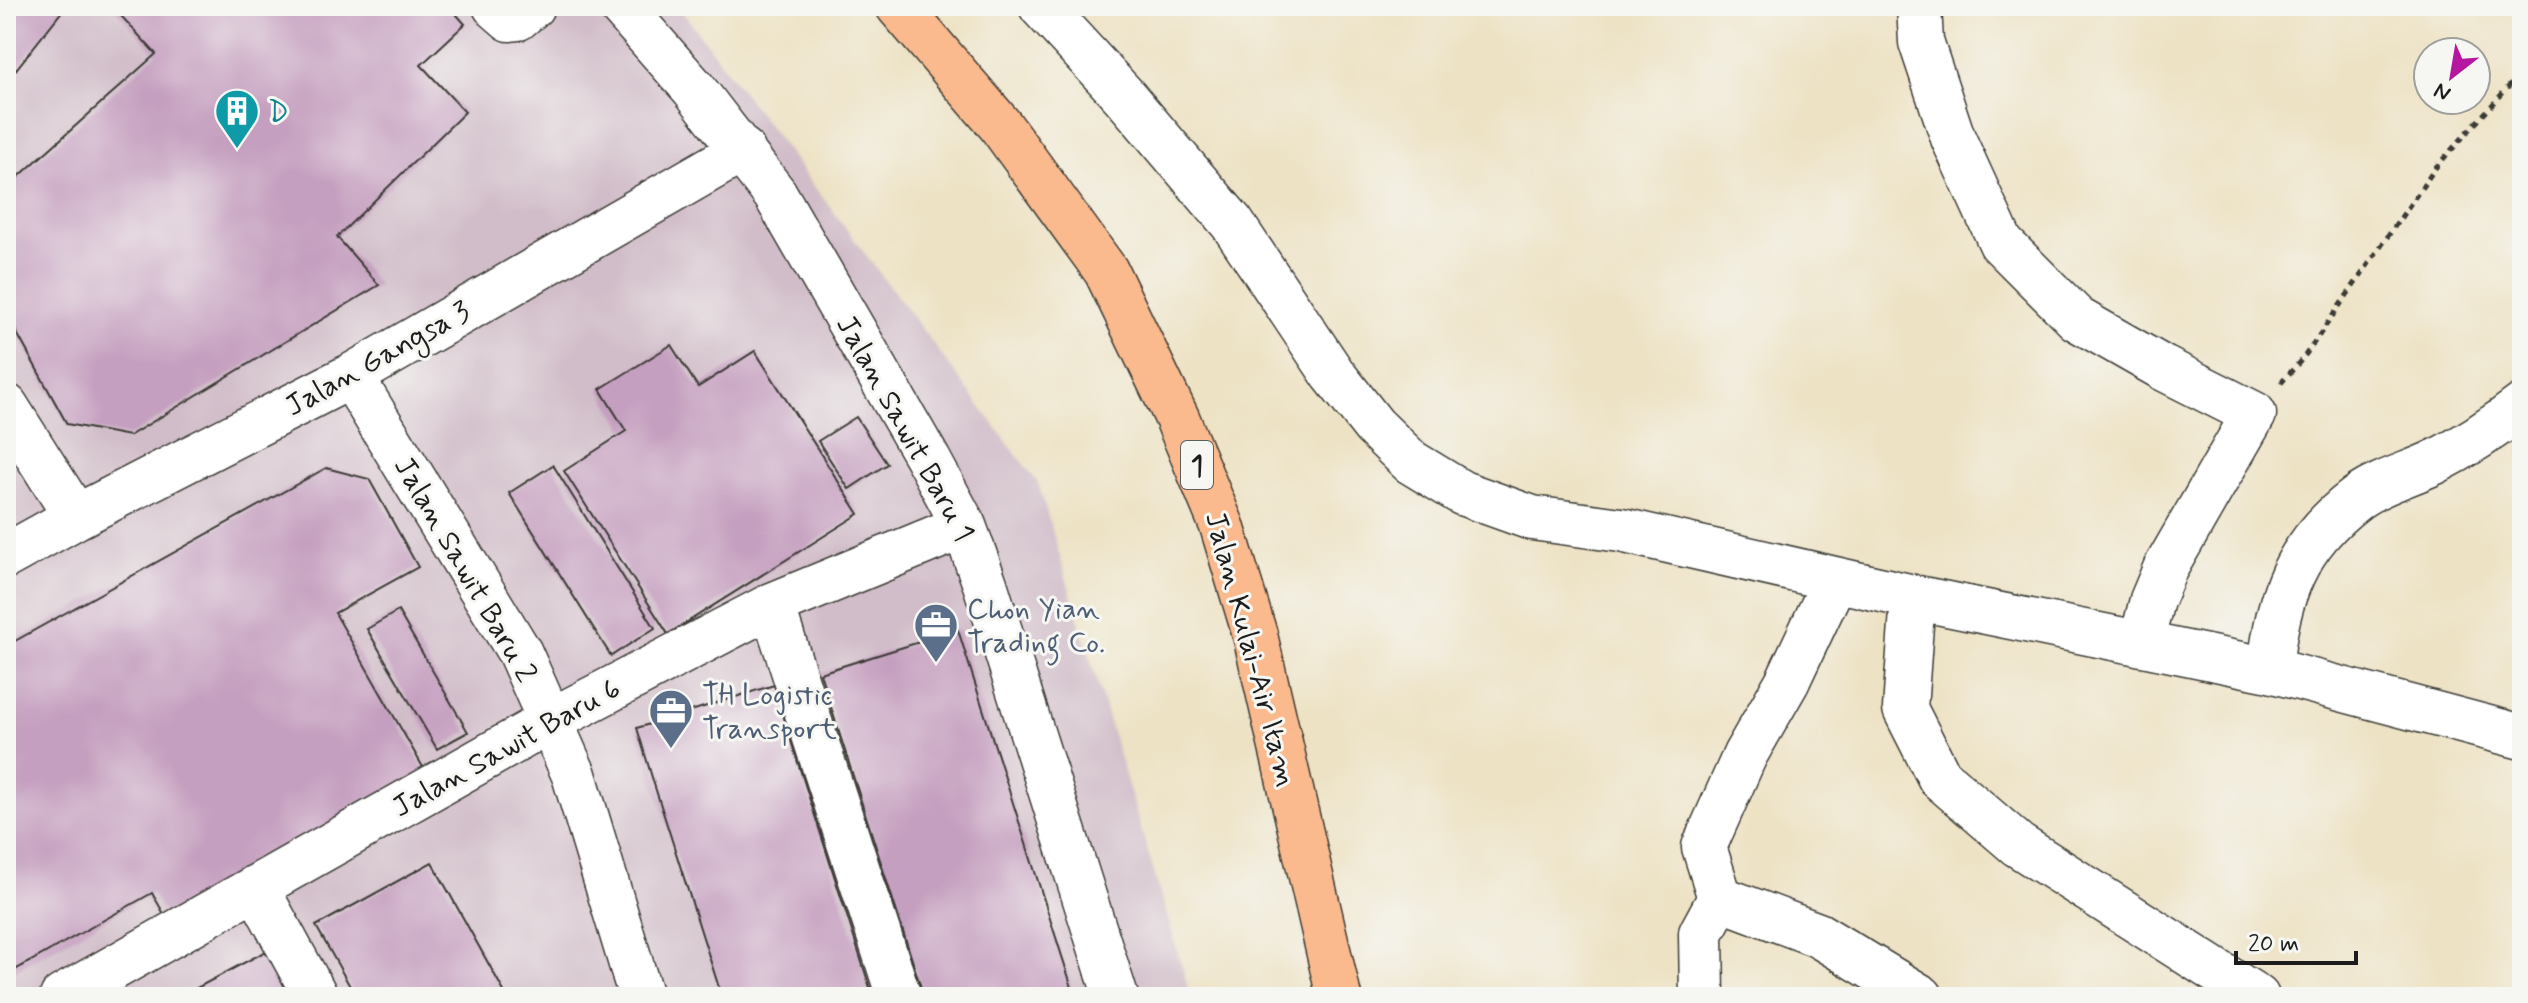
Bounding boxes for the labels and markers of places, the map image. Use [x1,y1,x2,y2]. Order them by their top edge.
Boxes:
building icon: D [213,87,261,150]
place label: D [268,93,289,132]
place label: Chon Yian Trading Co. [967,590,1105,666]
office icon: Chon Yian Trading Co. [912,601,960,664]
place label: TH Logistic Transport [702,676,837,749]
office icon: TH Logistic Transport [647,687,695,750]

